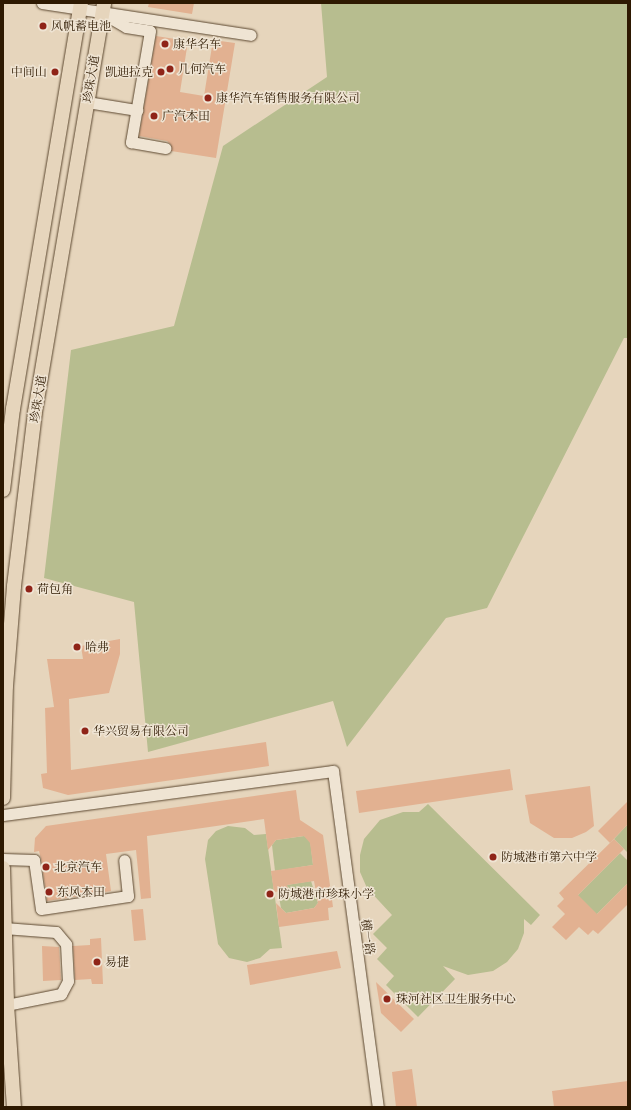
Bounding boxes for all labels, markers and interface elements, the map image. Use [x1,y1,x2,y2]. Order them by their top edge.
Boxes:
place label: 风帆蓄电池 [51,19,111,33]
marker: 风帆蓄电池 [38,21,48,31]
place label: 康华名车 [173,37,221,51]
marker: 康华名车 [160,39,170,49]
street label: 珍珠大道 [80,54,102,104]
place label: 几何汽车 [178,62,226,76]
marker: 几何汽车 [165,64,175,74]
place label: 中间山 [11,65,47,79]
place label: 凯迪拉克 [105,65,153,79]
marker: 中间山 [50,67,60,77]
marker: 凯迪拉克 [156,67,166,77]
place label: 康华汽车销售服务有限公司 [216,91,360,105]
marker: 康华汽车销售服务有限公司 [203,93,213,103]
place label: 广汽本田 [162,109,210,123]
marker: 广汽本田 [149,111,159,121]
street label: 珍珠大道 [27,374,49,424]
place label: 荷包角 [37,582,73,596]
marker: 荷包角 [24,584,34,594]
place label: 哈弗 [85,640,109,654]
marker: 哈弗 [72,642,82,652]
place label: 华兴贸易有限公司 [93,724,189,738]
marker: 华兴贸易有限公司 [80,726,90,736]
place label: 防城港市第六中学 [501,850,597,864]
marker: 防城港市第六中学 [488,852,498,862]
place label: 北京汽车 [54,860,102,874]
marker: 北京汽车 [41,862,51,872]
place label: 东风本田 [57,885,105,899]
marker: 东风本田 [44,887,54,897]
place label: 防城港市珍珠小学 [278,887,374,901]
marker: 防城港市珍珠小学 [265,889,275,899]
street label: 横一路 [358,918,378,956]
place label: 易捷 [105,955,129,969]
marker: 易捷 [92,957,102,967]
place label: 珠河社区卫生服务中心 [396,992,516,1006]
marker: 珠河社区卫生服务中心 [381,993,393,1005]

